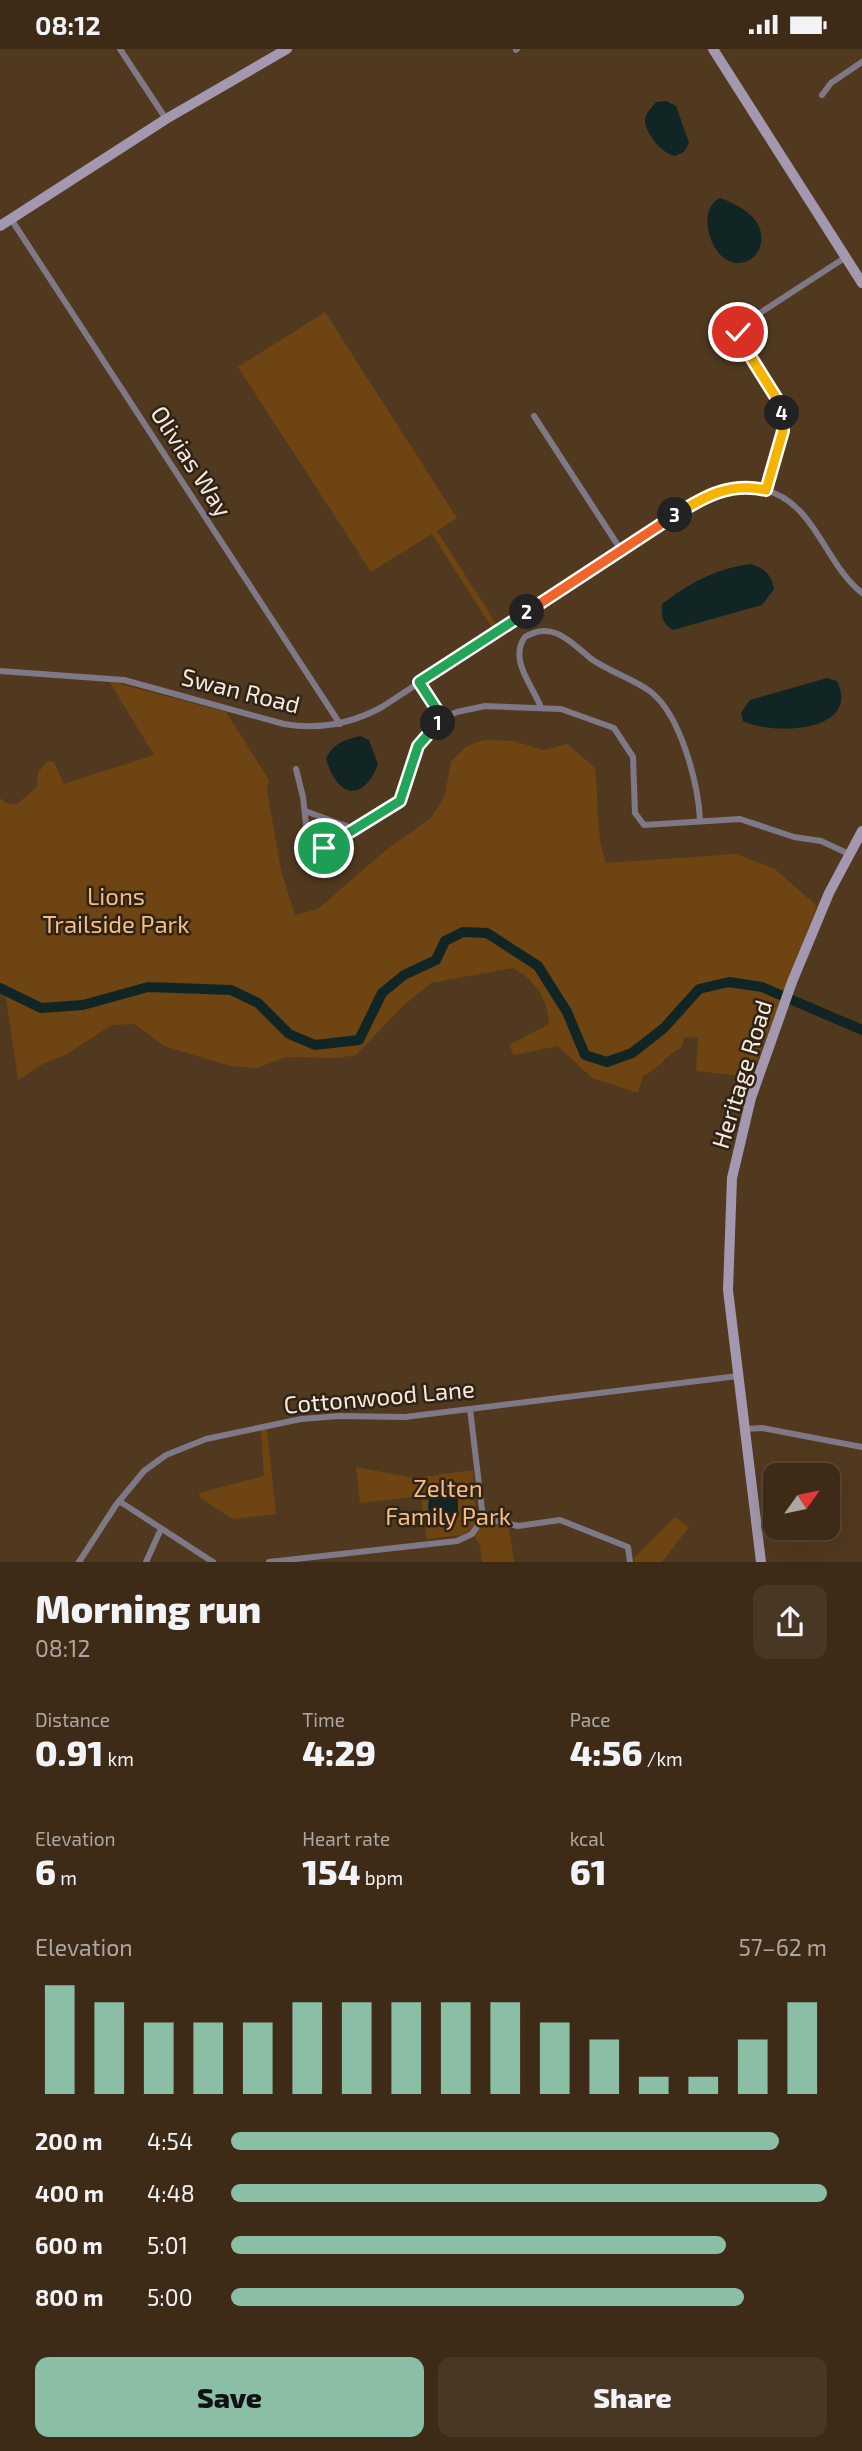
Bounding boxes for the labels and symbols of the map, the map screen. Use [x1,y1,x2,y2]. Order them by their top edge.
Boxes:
pin [708,302,768,362]
pin: 4 [764,395,800,431]
street label: Olivias Way [145,400,239,522]
pin: 3 [658,497,692,533]
pin: 2 [510,595,544,629]
street label: Swan Road [179,661,303,719]
pin: 1 [420,705,456,741]
pin [294,818,354,878]
park label: Lions Trailside Park [43,881,189,938]
street label: Heritage Road [705,996,777,1152]
street label: Cottonwood Lane [282,1373,476,1419]
north arrow [763,1463,840,1540]
park label: Zelten Family Park [385,1473,511,1530]

